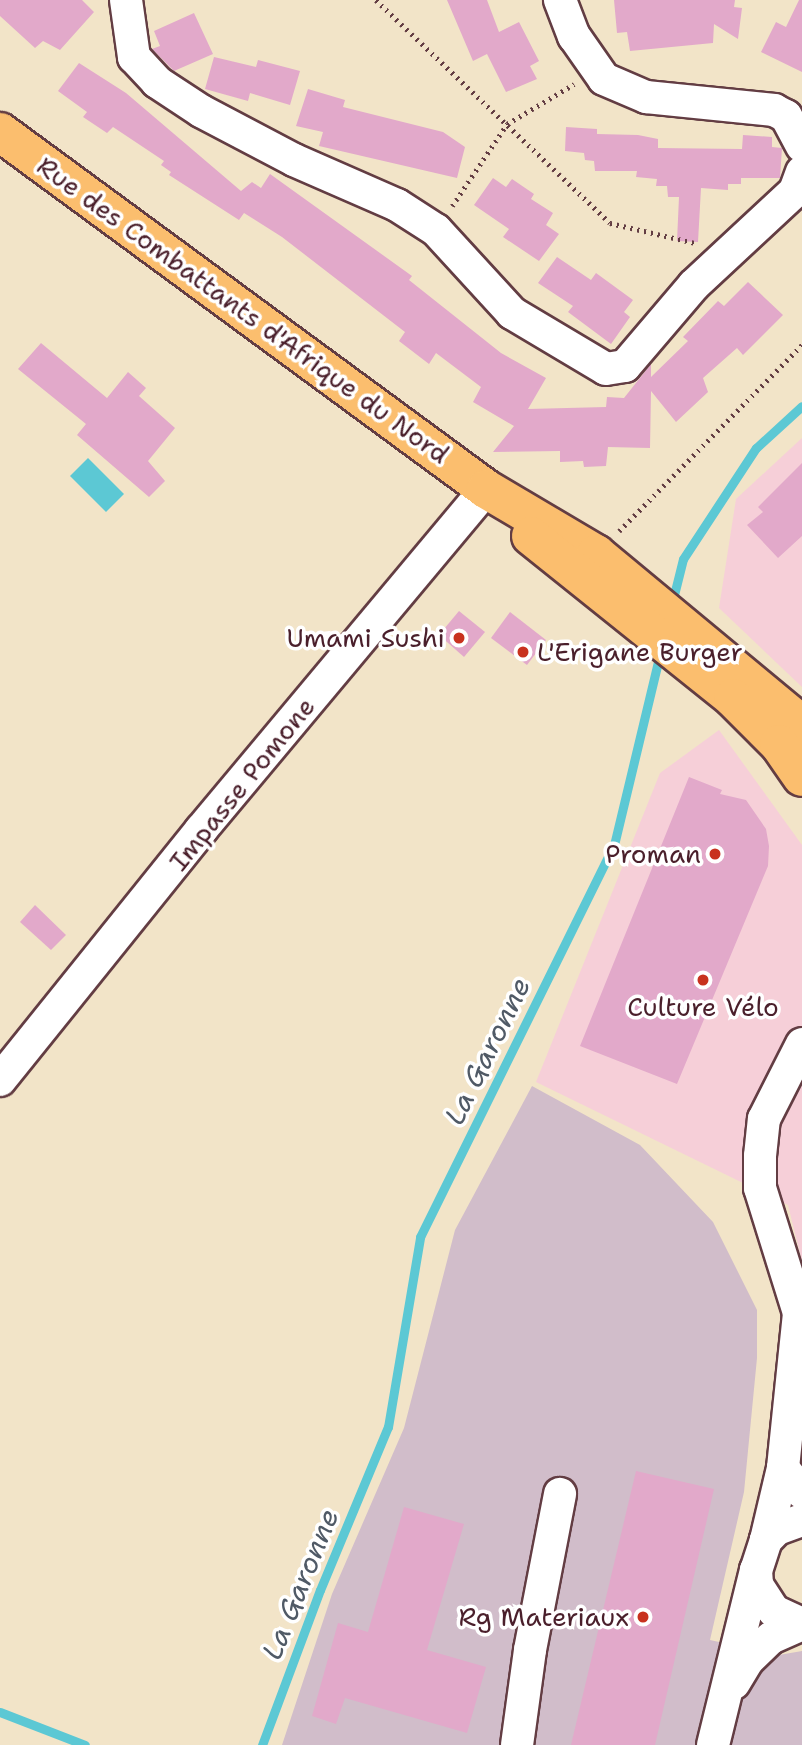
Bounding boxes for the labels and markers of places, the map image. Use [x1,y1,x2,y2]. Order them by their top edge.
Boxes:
place label: Umami Sushi [286,622,445,654]
marker: Umami Sushi [451,630,467,646]
place label: L'Erigane Burger [537,636,743,668]
marker: L'Erigane Burger [515,644,531,660]
place label: Proman [605,838,701,870]
marker: Proman [707,846,723,862]
marker: Culture Vélo [695,972,711,988]
place label: Culture Vélo [627,991,779,1023]
place label: Rg Materiaux [459,1601,629,1633]
marker: Rg Materiaux [635,1609,651,1625]

